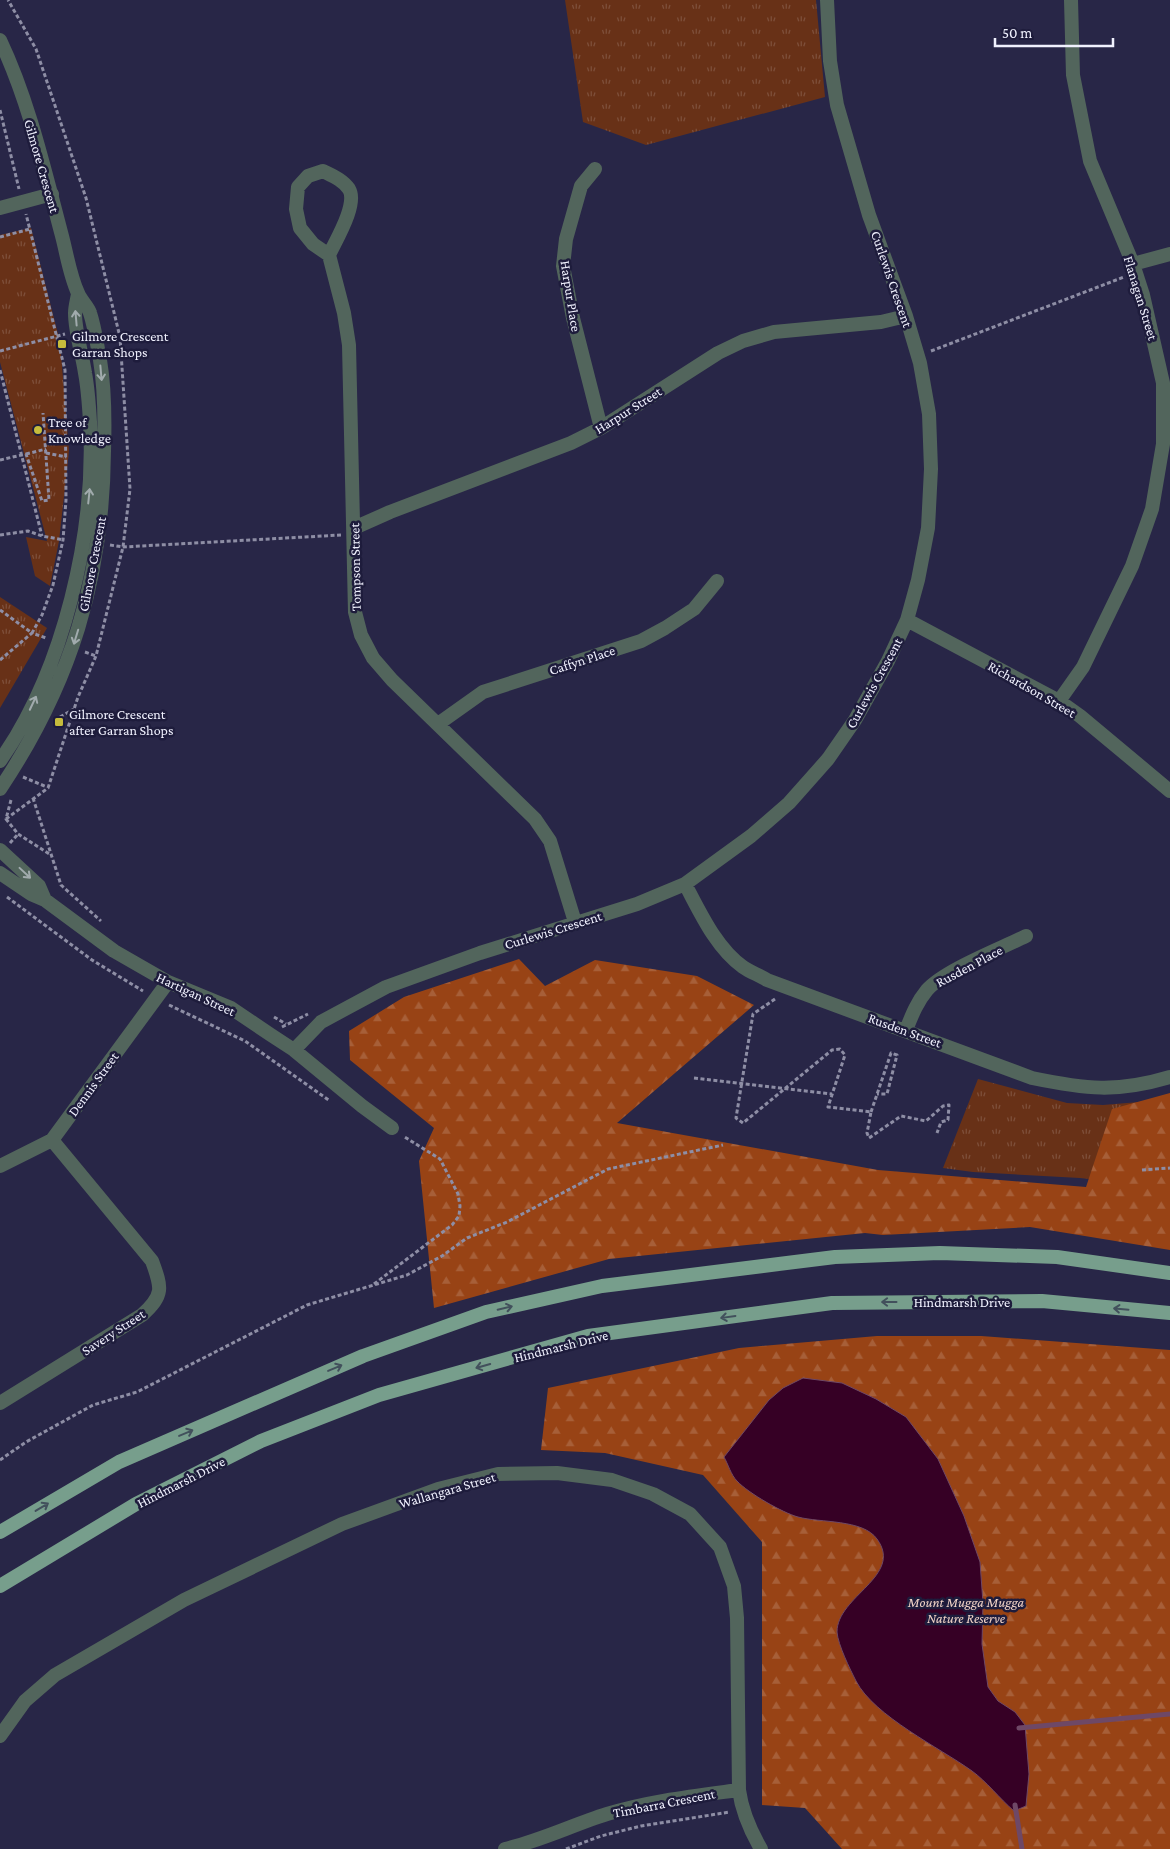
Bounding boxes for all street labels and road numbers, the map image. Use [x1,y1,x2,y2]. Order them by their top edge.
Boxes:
street label: Gilmore Crescent [21,117,63,215]
street label: Curlewis Crescent [868,229,916,330]
street label: Flanagan Street [1121,254,1162,342]
street label: Harpur Place [557,259,585,333]
street label: Harpur Street [592,383,665,437]
street label: Gilmore Crescent [75,515,109,613]
street label: Tompson Street [346,523,364,611]
street label: Curlewis Crescent [843,635,906,731]
street label: Caffyn Place [547,642,617,678]
street label: Richardson Street [985,657,1079,721]
street label: Curlewis Crescent [502,907,604,952]
street label: Rusden Place [933,942,1005,990]
street label: Hartigan Street [154,969,238,1019]
street label: Rusden Street [866,1009,944,1051]
street label: Dennis Street [64,1049,122,1119]
street label: Hindmarsh Drive [914,1294,1010,1310]
street label: Savery Street [78,1305,148,1358]
street label: Hindmarsh Drive [512,1327,610,1365]
street label: Hindmarsh Drive [134,1453,228,1511]
street label: Wallangara Street [397,1468,498,1511]
street label: Timbarra Crescent [612,1785,717,1821]

